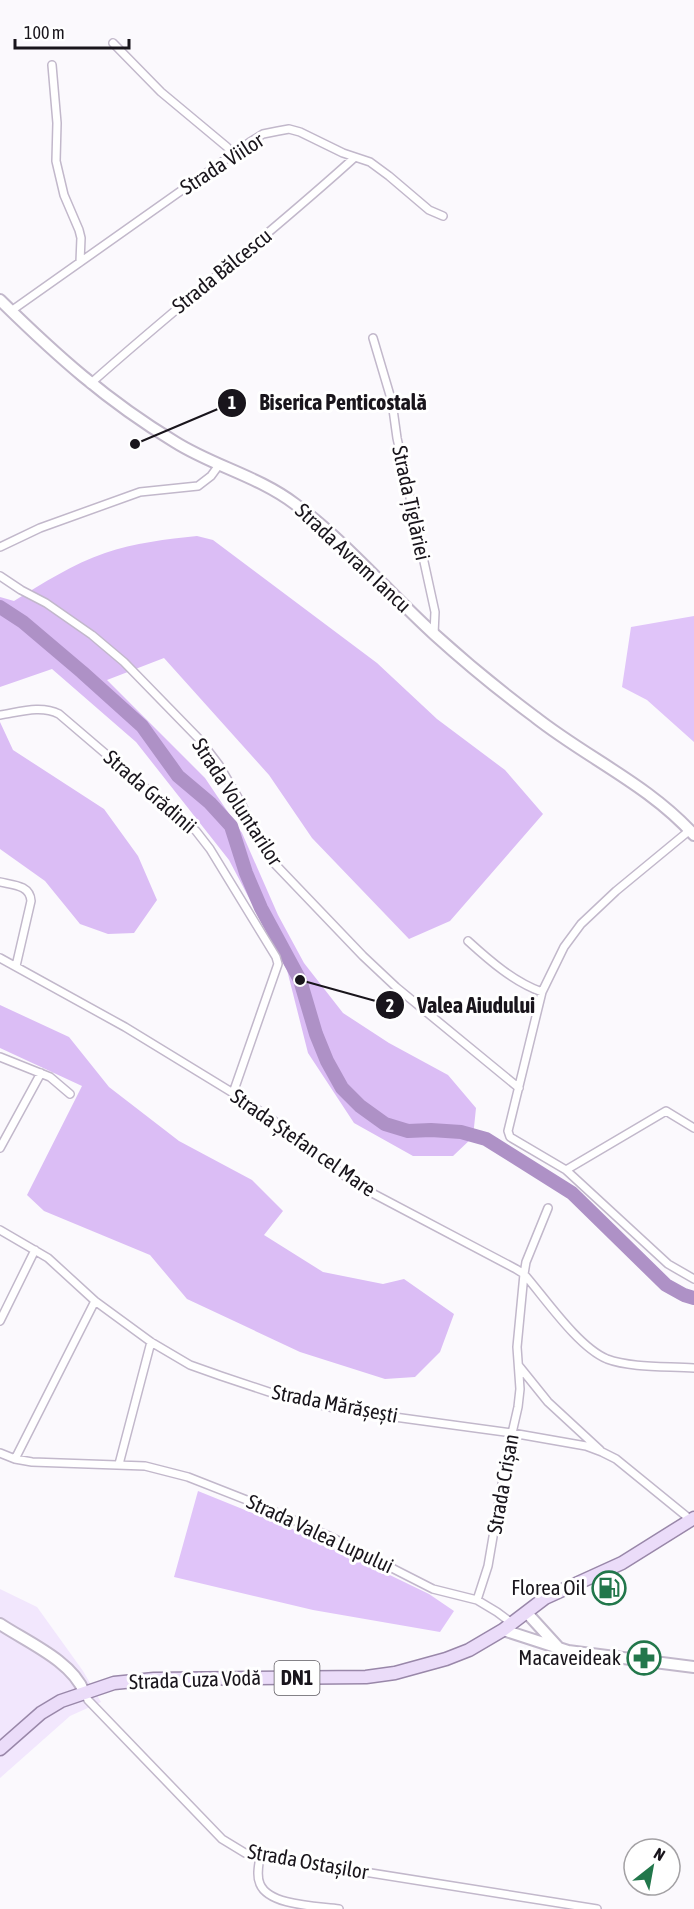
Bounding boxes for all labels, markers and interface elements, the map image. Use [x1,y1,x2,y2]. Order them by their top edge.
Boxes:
scale bar [15,12,129,50]
text: 100 m [24,22,65,43]
street label: Strada Viilor [175,127,268,199]
street label: Strada Bălcescu [167,223,276,318]
callout: Biserica Penticostală [217,383,439,423]
text: Biserica Penticostală [259,389,427,415]
text: 1 [228,392,236,413]
street label: Strada Țiglăriei [388,443,436,562]
street label: Strada Avram Iancu [291,498,416,617]
street label: Strada Voluntarilor [188,733,288,870]
street label: Strada Grădinii [100,745,202,838]
callout: Valea Aiudului [375,985,547,1025]
text: Valea Aiudului [416,992,535,1018]
text: 2 [386,995,394,1016]
street label: Strada Ștefan cel Mare [227,1083,381,1201]
street label: Strada Mărășești [270,1379,400,1427]
street label: Strada Crișan [481,1432,523,1536]
street label: Strada Valea Lupului [243,1489,397,1578]
fuel station icon: Florea Oil [591,1570,627,1606]
place label: Florea Oil [511,1575,586,1599]
pharmacy icon: Macaveideak [626,1640,662,1676]
place label: Macaveideak [518,1645,621,1669]
road number: DN1 [274,1661,320,1695]
street label: Strada Cuza Vodă [129,1665,261,1693]
north arrow [622,1837,682,1897]
street label: Strada Ostașilor [246,1839,371,1884]
text: N [651,1844,668,1864]

